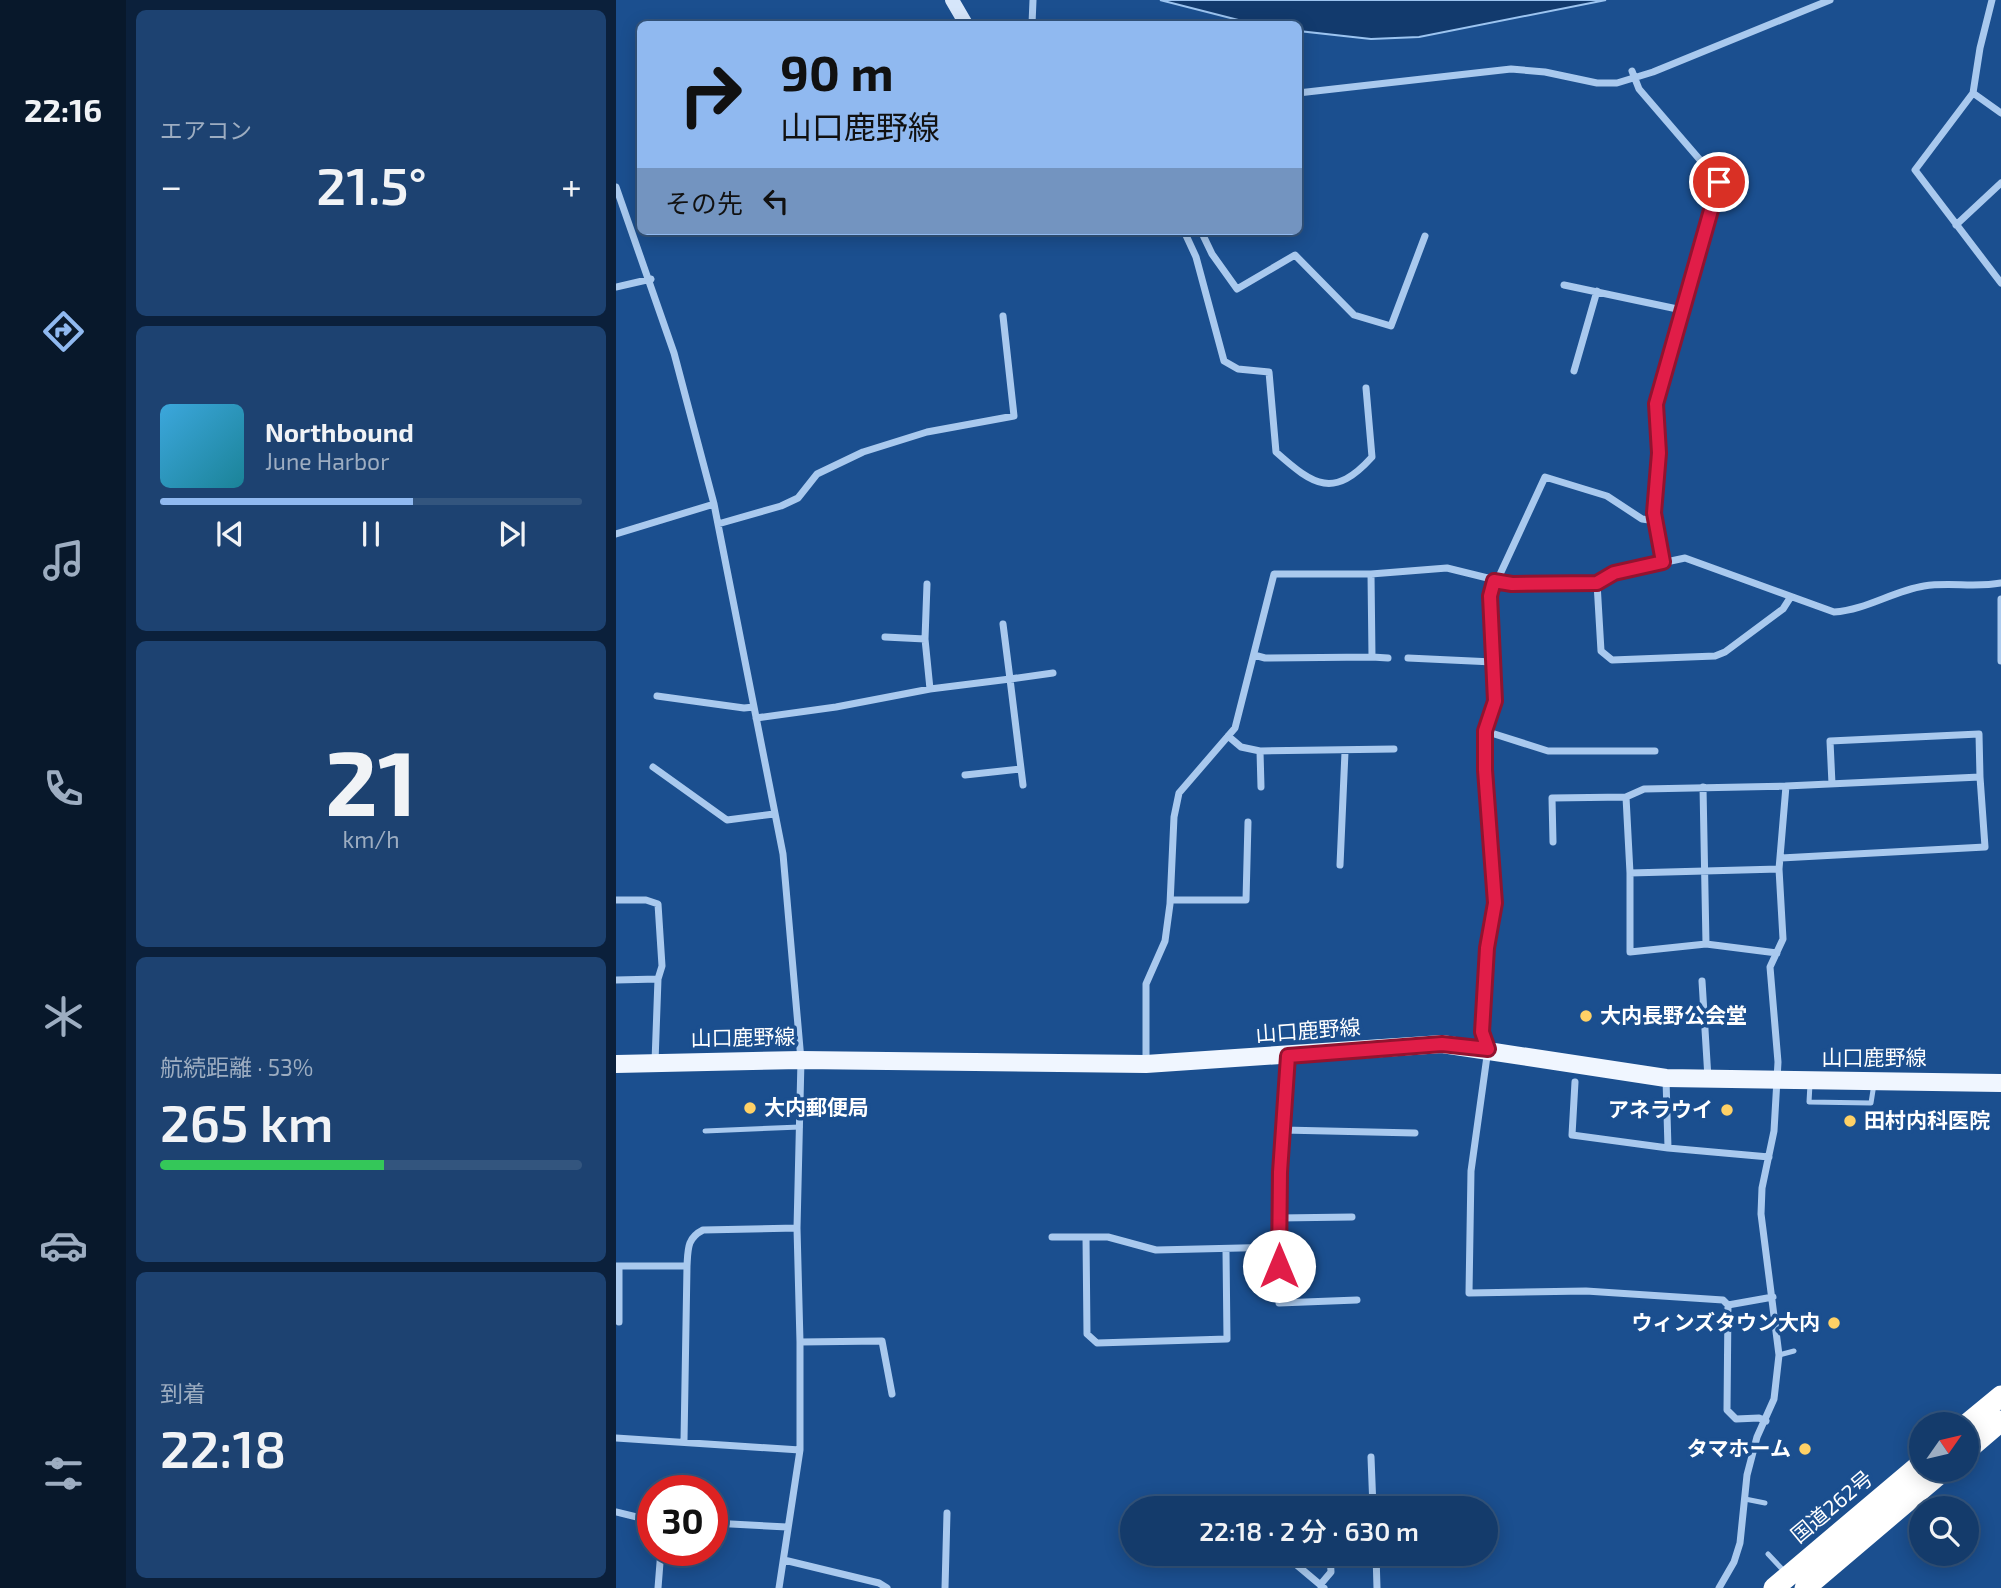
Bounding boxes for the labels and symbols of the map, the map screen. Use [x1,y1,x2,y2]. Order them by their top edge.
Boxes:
pin [1689,152,1749,212]
place label: 大内長野公会堂 [1600,1002,1747,1027]
marker: 大内長野公会堂 [1578,1008,1594,1024]
street label: 山口鹿野線 [1255,1013,1361,1046]
street label: 山口鹿野線 [690,1023,796,1050]
street label: 山口鹿野線 [1822,1044,1927,1069]
place label: 大内郵便局 [764,1094,869,1119]
place label: アネラウイ [1608,1096,1713,1121]
marker: 大内郵便局 [742,1100,758,1116]
marker: アネラウイ [1719,1102,1735,1118]
place label: 田村内科医院 [1864,1107,1990,1132]
marker: 田村内科医院 [1842,1113,1858,1129]
position arrow [1242,1229,1316,1303]
place label: ウィンズタウン大内 [1631,1309,1820,1334]
marker: ウィンズタウン大内 [1826,1315,1842,1331]
north arrow [1909,1412,1979,1482]
place label: タマホーム [1687,1435,1791,1460]
marker: タマホーム [1797,1441,1813,1457]
street label: 国道262号 [1785,1465,1877,1547]
speed limit sign: 30 [637,1475,728,1566]

